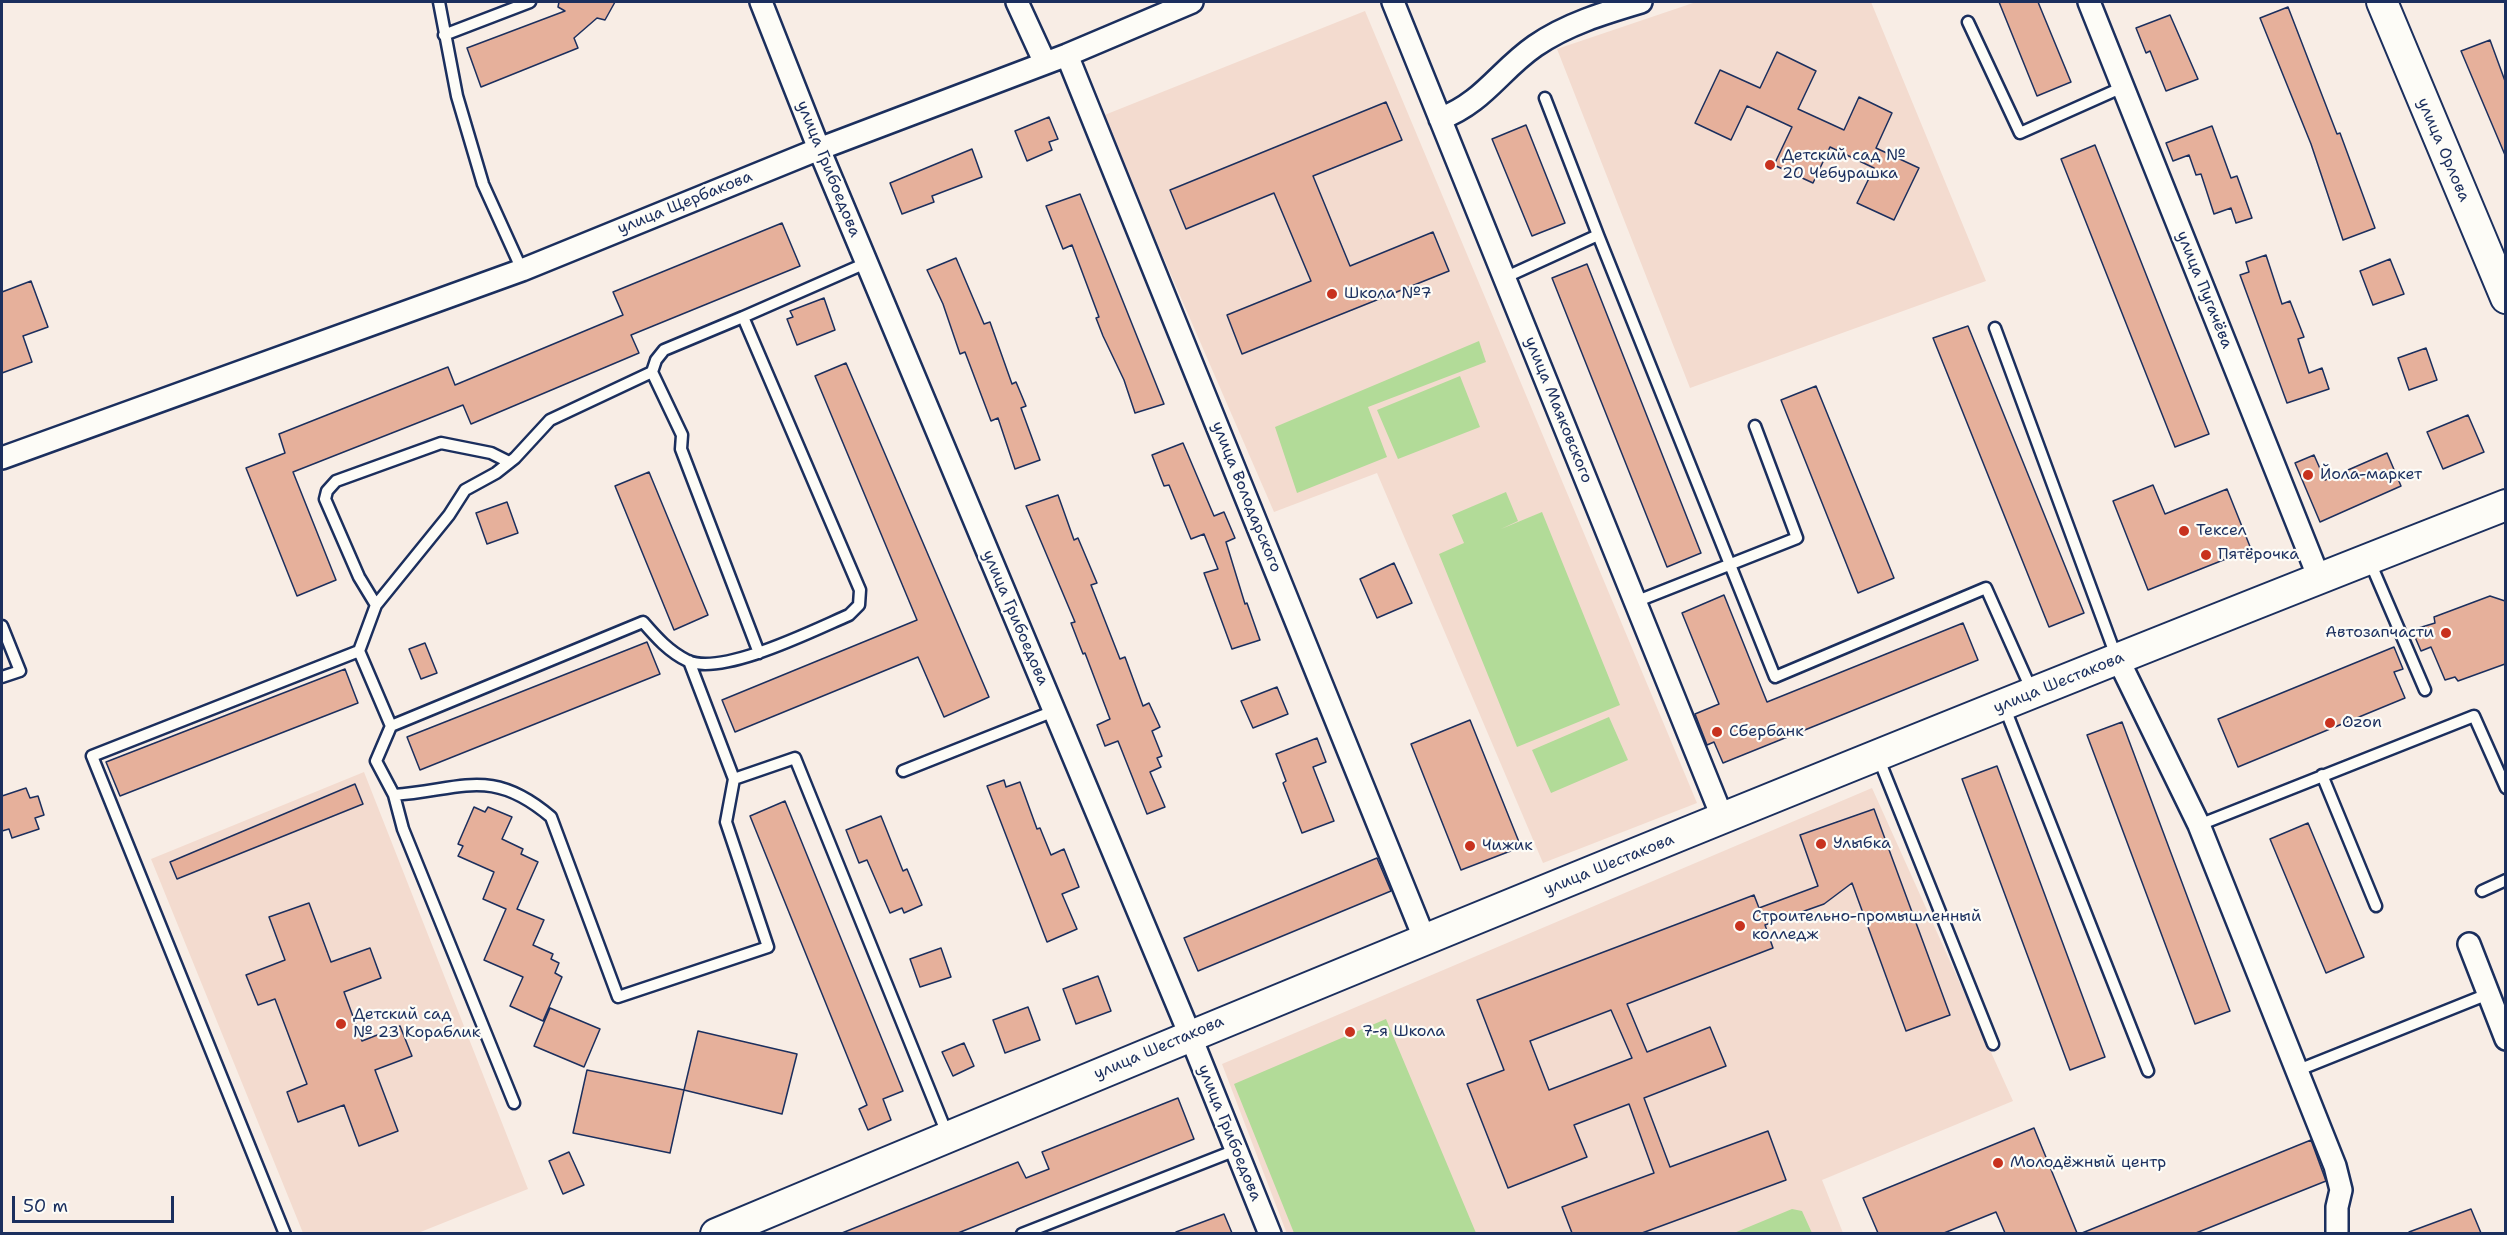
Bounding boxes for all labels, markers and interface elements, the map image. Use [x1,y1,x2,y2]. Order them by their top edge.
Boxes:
street label: улица Орлова [2412,95,2474,205]
street label: улица Грибоедова [792,98,864,240]
place label: Детский сад № 20 Чебурашка [1782,146,1905,184]
marker: Детский сад № 20 Чебурашка [1763,158,1777,172]
street label: улица Щербакова [615,167,755,239]
street label: улица Пугачёва [2172,228,2236,352]
place label: Школа №7 [1344,284,1432,304]
marker: Школа №7 [1325,287,1339,301]
street label: улица Маяковского [1520,334,1596,486]
street label: улица Володарского [1207,419,1285,575]
place label: Йола-маркет [2320,465,2422,485]
marker: Йола-маркет [2301,468,2315,482]
place label: Тексел [2196,521,2247,541]
marker: Тексел [2177,524,2191,538]
place label: Пятёрочка [2218,545,2299,565]
street label: улица Грибоедова [978,547,1052,689]
marker: Пятёрочка [2199,548,2213,562]
place label: Автозапчасти [2325,623,2434,643]
marker: Автозапчасти [2439,626,2453,640]
street label: улица Шестакова [1991,648,2127,718]
place label: Ozon [2342,713,2382,733]
marker: Ozon [2323,716,2337,730]
place label: Сбербанк [1729,722,1804,742]
marker: Сбербанк [1710,725,1724,739]
street label: улица Шестакова [1541,830,1677,900]
place label: Улыбка [1833,834,1891,854]
place label: Чижик [1482,836,1533,856]
marker: Улыбка [1814,837,1828,851]
marker: Чижик [1463,839,1477,853]
place label: Строительно-промышленный колледж [1752,907,1981,945]
marker: Строительно-промышленный колледж [1733,919,1747,933]
place label: Детский сад № 23 Кораблик [353,1005,480,1043]
street label: улица Шестакова [1091,1012,1227,1084]
marker: Детский сад № 23 Кораблик [334,1017,348,1031]
place label: 7-я Школа [1362,1022,1445,1042]
marker: 7-я Школа [1343,1025,1357,1039]
street label: улица Грибоедова [1193,1062,1265,1204]
place label: Молодёжный центр [2010,1153,2166,1173]
marker: Молодёжный центр [1991,1156,2005,1170]
scale bar [15,1184,177,1222]
text: 50 m [23,1194,68,1218]

